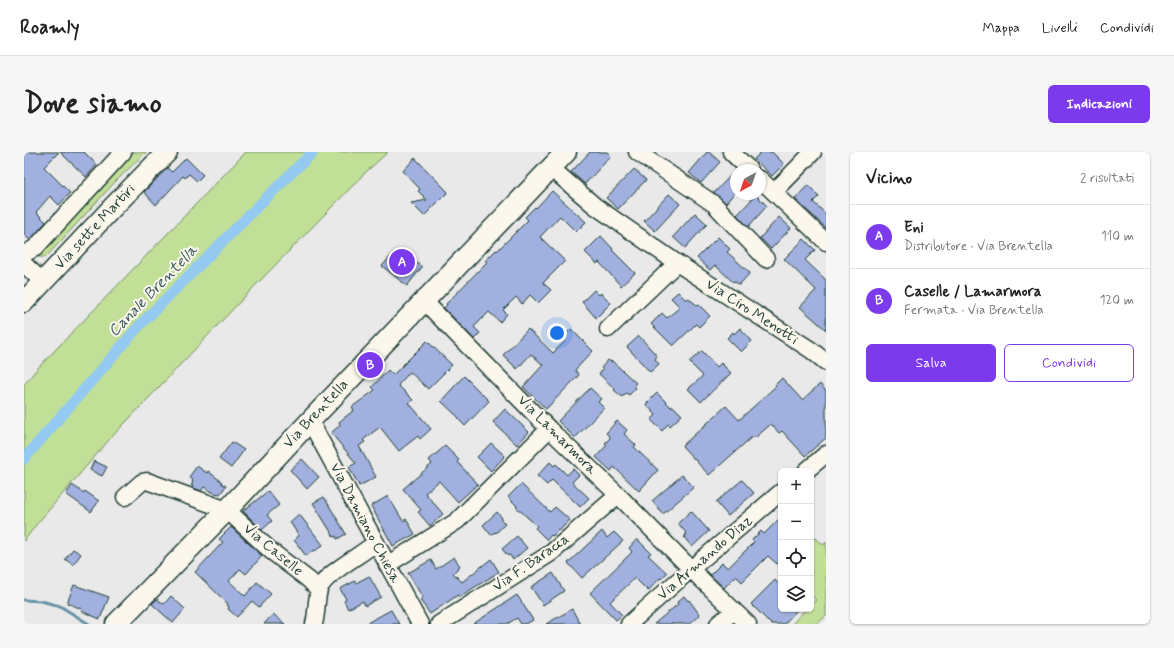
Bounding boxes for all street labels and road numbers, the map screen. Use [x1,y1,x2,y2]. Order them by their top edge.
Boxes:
street label: Via sette Martiri [50,180,140,274]
street label: Via Ciro Menotti [702,274,802,350]
street label: Via Brentella [279,375,353,453]
street label: Via Lamarmora [513,391,602,480]
street label: Via Damiano Chiesa [325,459,406,588]
street label: Via Armando Diaz [653,511,757,605]
street label: Via Caselle [239,519,307,581]
street label: Via F. Baracca [489,529,573,597]

